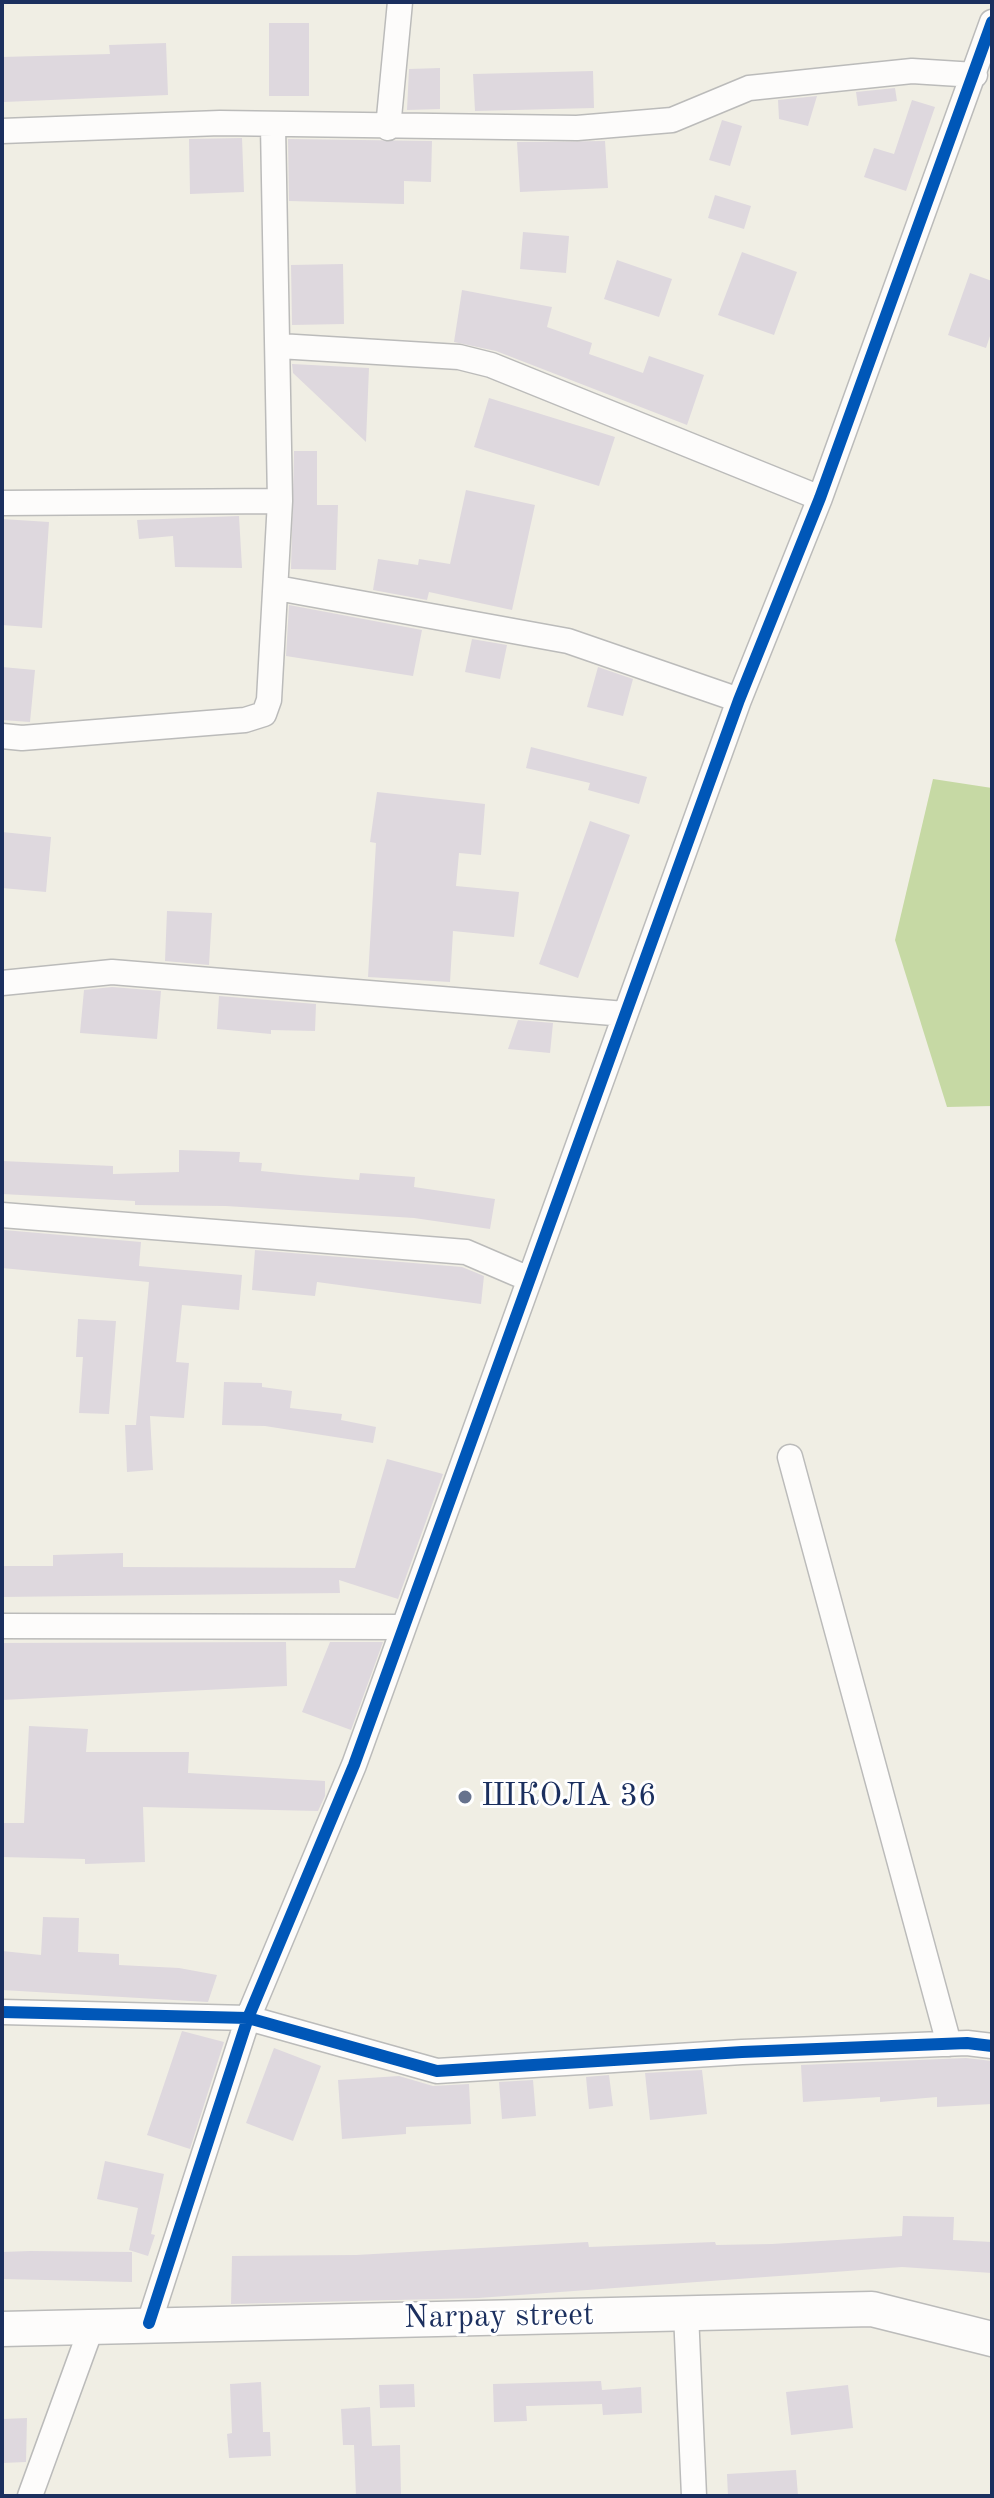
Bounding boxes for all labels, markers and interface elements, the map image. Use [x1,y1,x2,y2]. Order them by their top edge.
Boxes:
place label: ШКОЛА 36 [481,1778,657,1816]
marker: ШКОЛА 36 [456,1788,474,1806]
street label: Narpay street [404,2296,594,2338]

